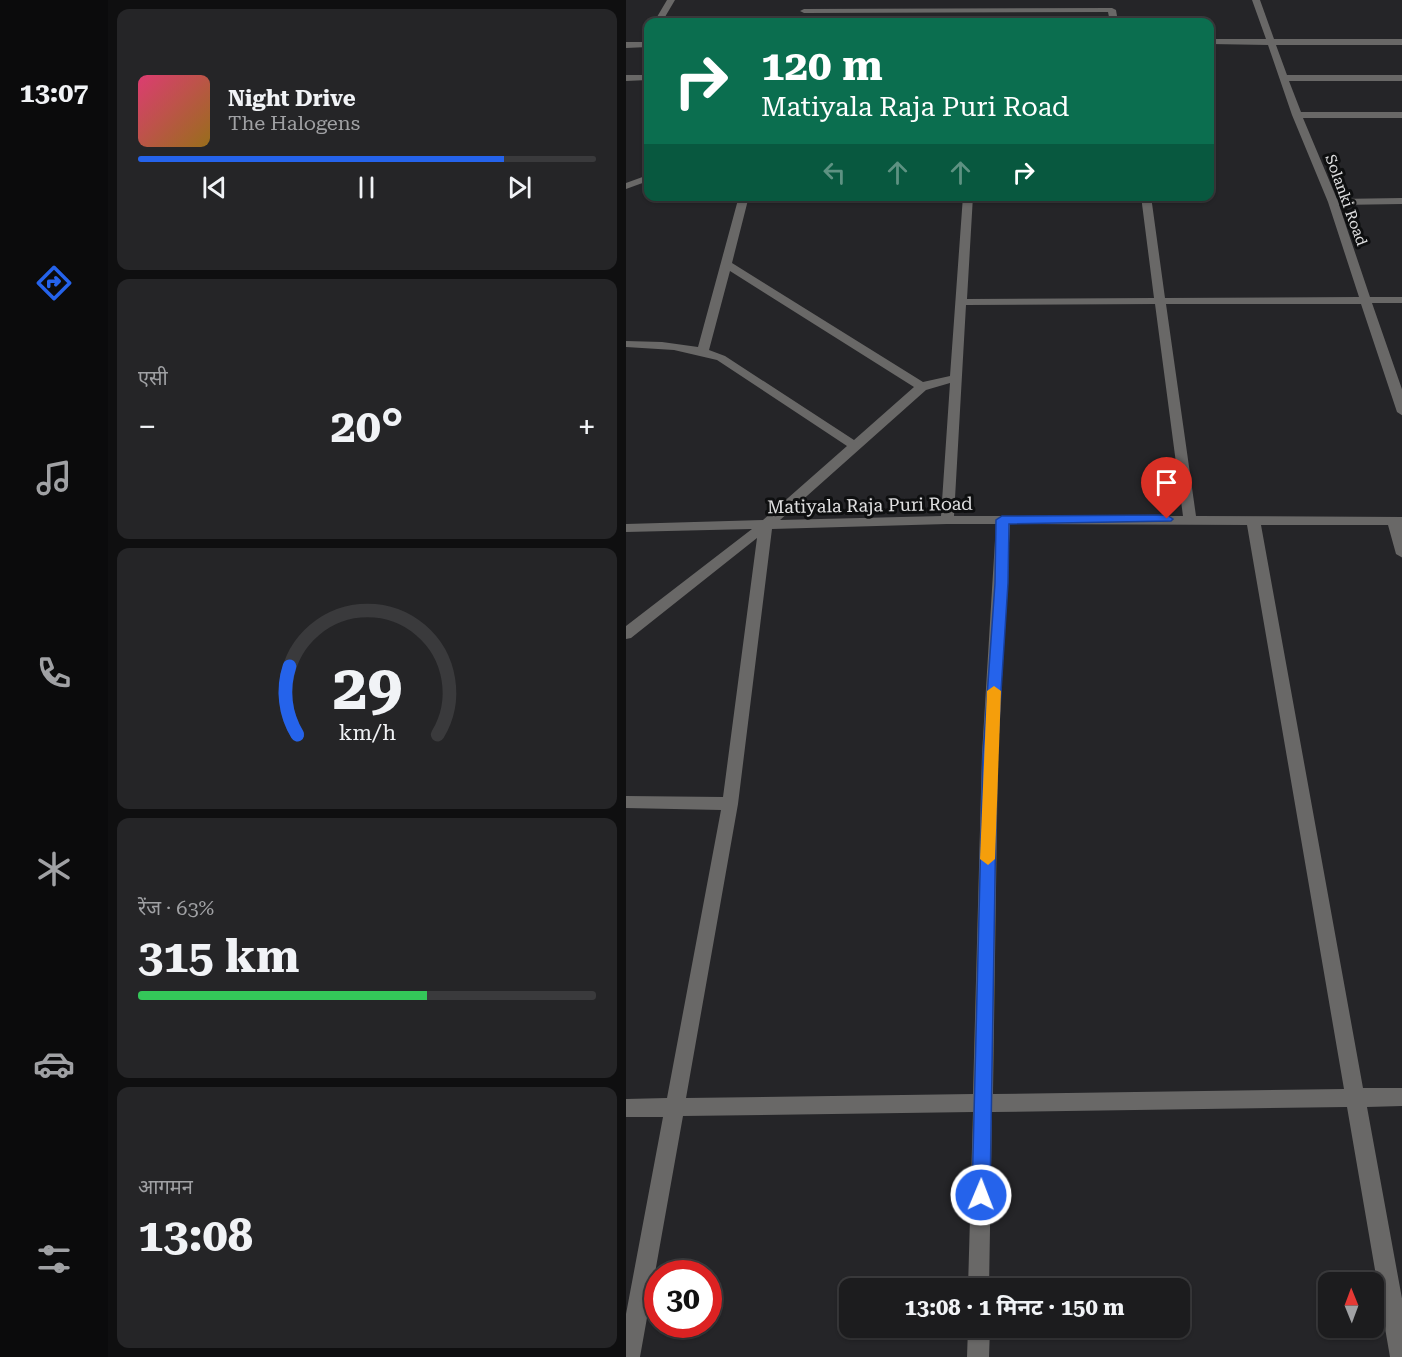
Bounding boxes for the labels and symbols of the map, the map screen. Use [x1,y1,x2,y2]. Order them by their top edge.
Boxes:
street label: Solanki Road [1321,152,1371,249]
pin [1141,457,1192,519]
street label: Matiyala Raja Puri Road [767,493,973,517]
position arrow [949,1163,1013,1227]
speed limit sign: 30 [644,1260,722,1338]
north arrow [1318,1272,1384,1338]

